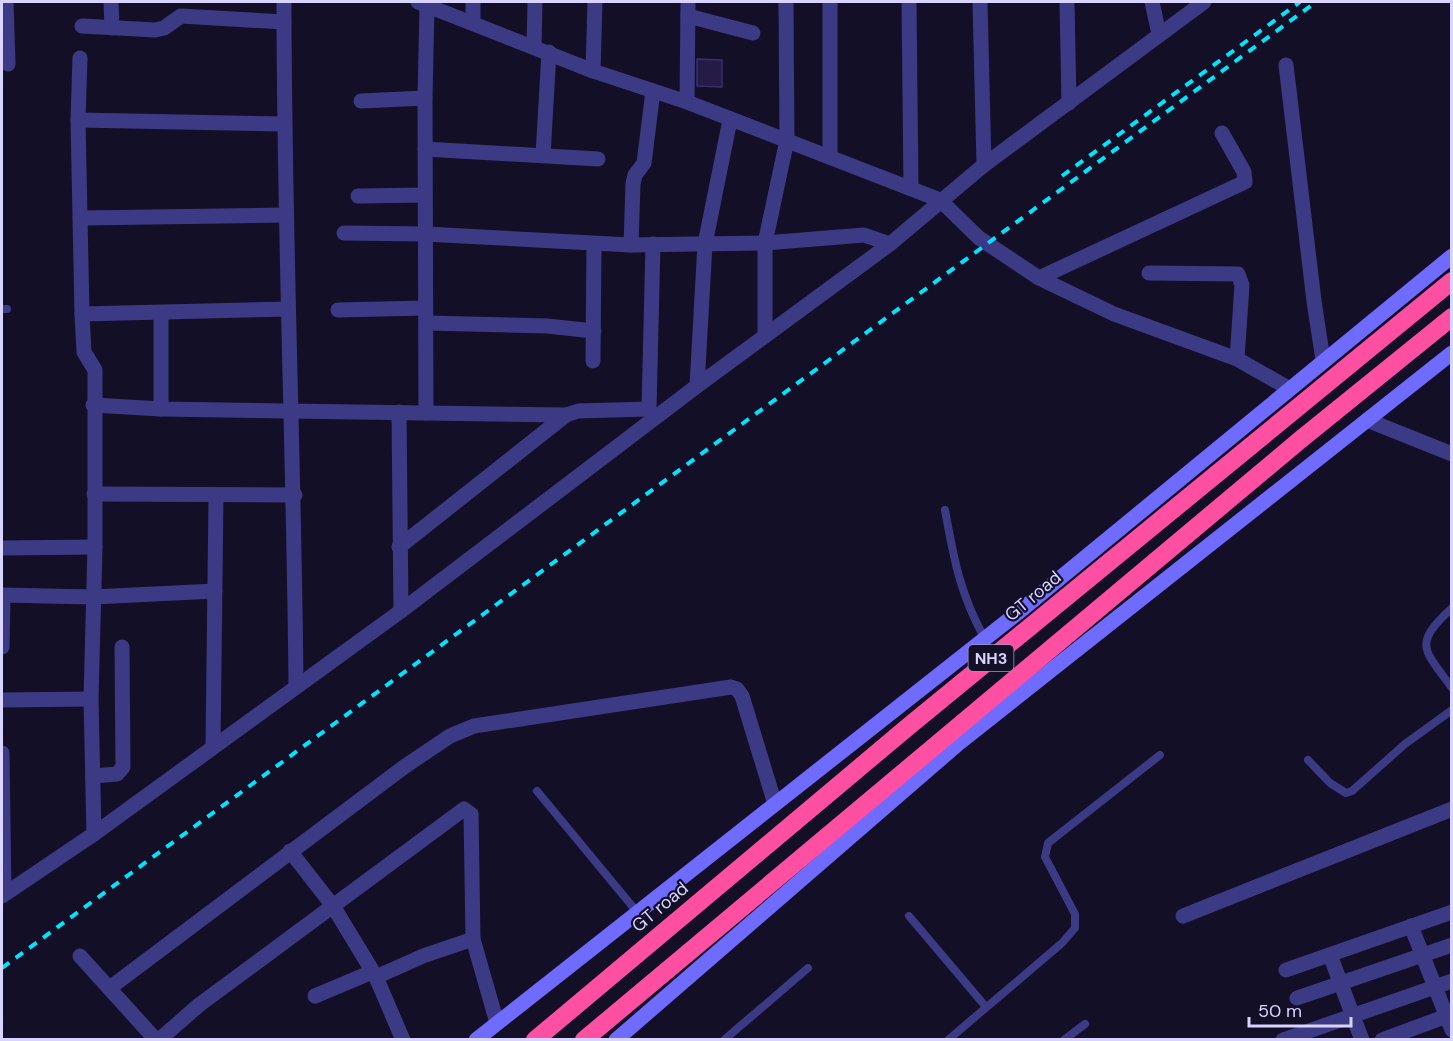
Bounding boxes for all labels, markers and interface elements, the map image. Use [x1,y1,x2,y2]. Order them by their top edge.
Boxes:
street label: GT road [1000,565,1066,627]
road number: NH3 [968,645,1014,671]
street label: GT road [627,876,693,938]
scale bar [1249,990,1351,1028]
text: 50 m [1258,999,1302,1023]

